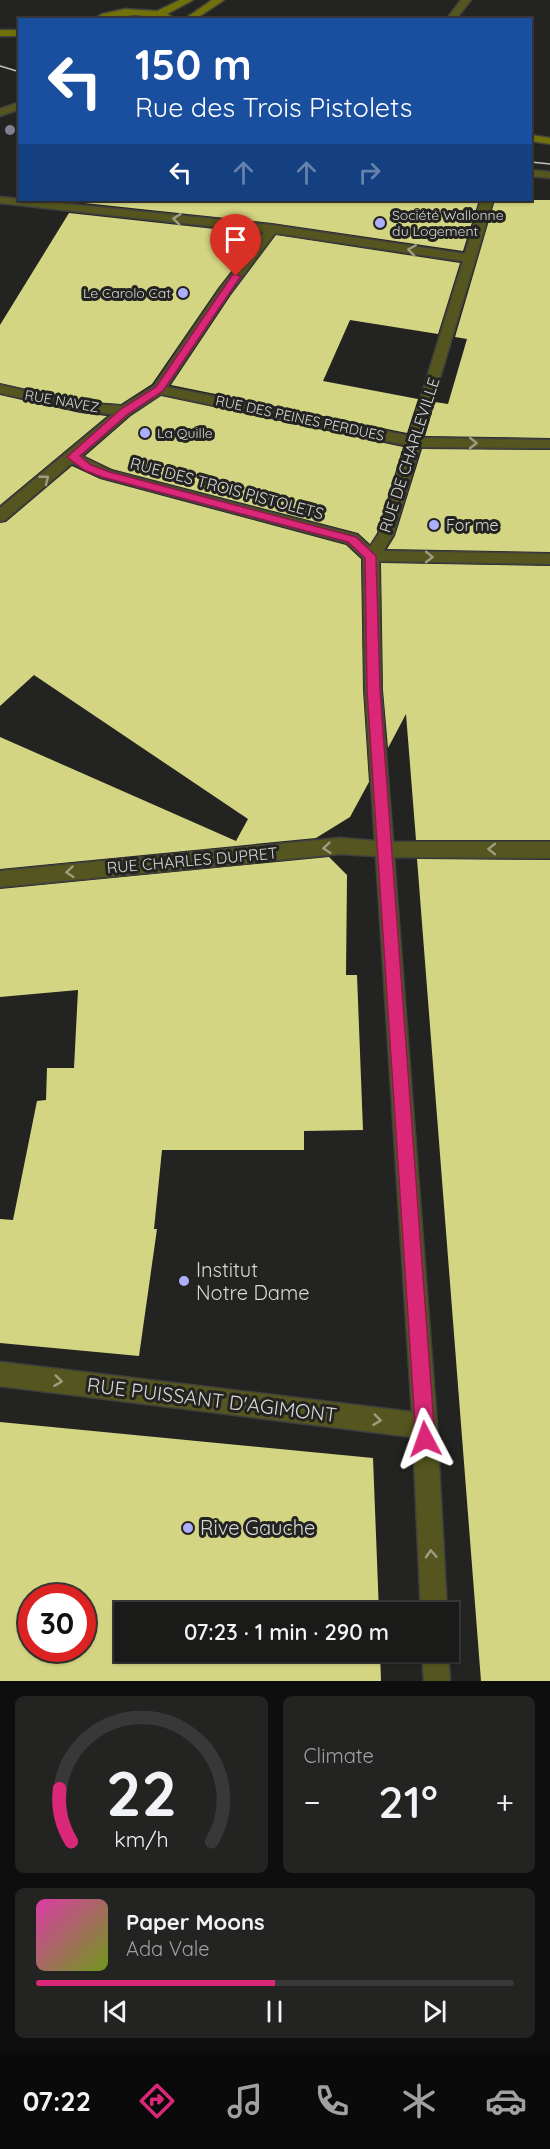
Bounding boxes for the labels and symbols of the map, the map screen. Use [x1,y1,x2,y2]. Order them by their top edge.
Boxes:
place label: Société Wallonne du Logement [392,206,504,240]
one-way arrow [172,213,181,226]
pin [210,214,261,276]
marker: Société Wallonne du Logement [373,216,387,230]
one-way arrow [407,244,417,257]
place label: Le Carolo Cat [83,284,171,302]
marker: Le Carolo Cat [176,286,190,300]
street label: RUE DE CHARLEVILLE [374,375,444,535]
street label: RUE NAVEZ [23,386,101,416]
street label: RUE DES PEINES PERDUES [214,391,386,445]
place label: La Quille [157,424,213,442]
marker: La Quille [138,426,152,440]
one-way arrow [468,437,477,449]
street label: RUE DES TROIS PISTOLETS [128,452,326,524]
one-way arrow [39,475,50,486]
place label: For me [446,515,499,535]
marker: For me [427,518,441,532]
one-way arrow [425,551,434,563]
one-way arrow [322,841,331,854]
street label: RUE CHARLES DUPRET [106,843,279,877]
one-way arrow [487,843,496,855]
one-way arrow [65,865,74,878]
place label: Institut Notre Dame [196,1257,309,1305]
marker: Institut Notre Dame [177,1274,191,1288]
street label: RUE PUISSANT D'AGIMONT [86,1372,338,1427]
one-way arrow [53,1374,63,1387]
position arrow [393,1407,457,1471]
one-way arrow [372,1413,381,1426]
place label: Rive Gauche [200,1515,315,1540]
marker: Rive Gauche [181,1521,195,1535]
one-way arrow [424,1550,437,1559]
speed limit sign: 30 [18,1584,96,1662]

